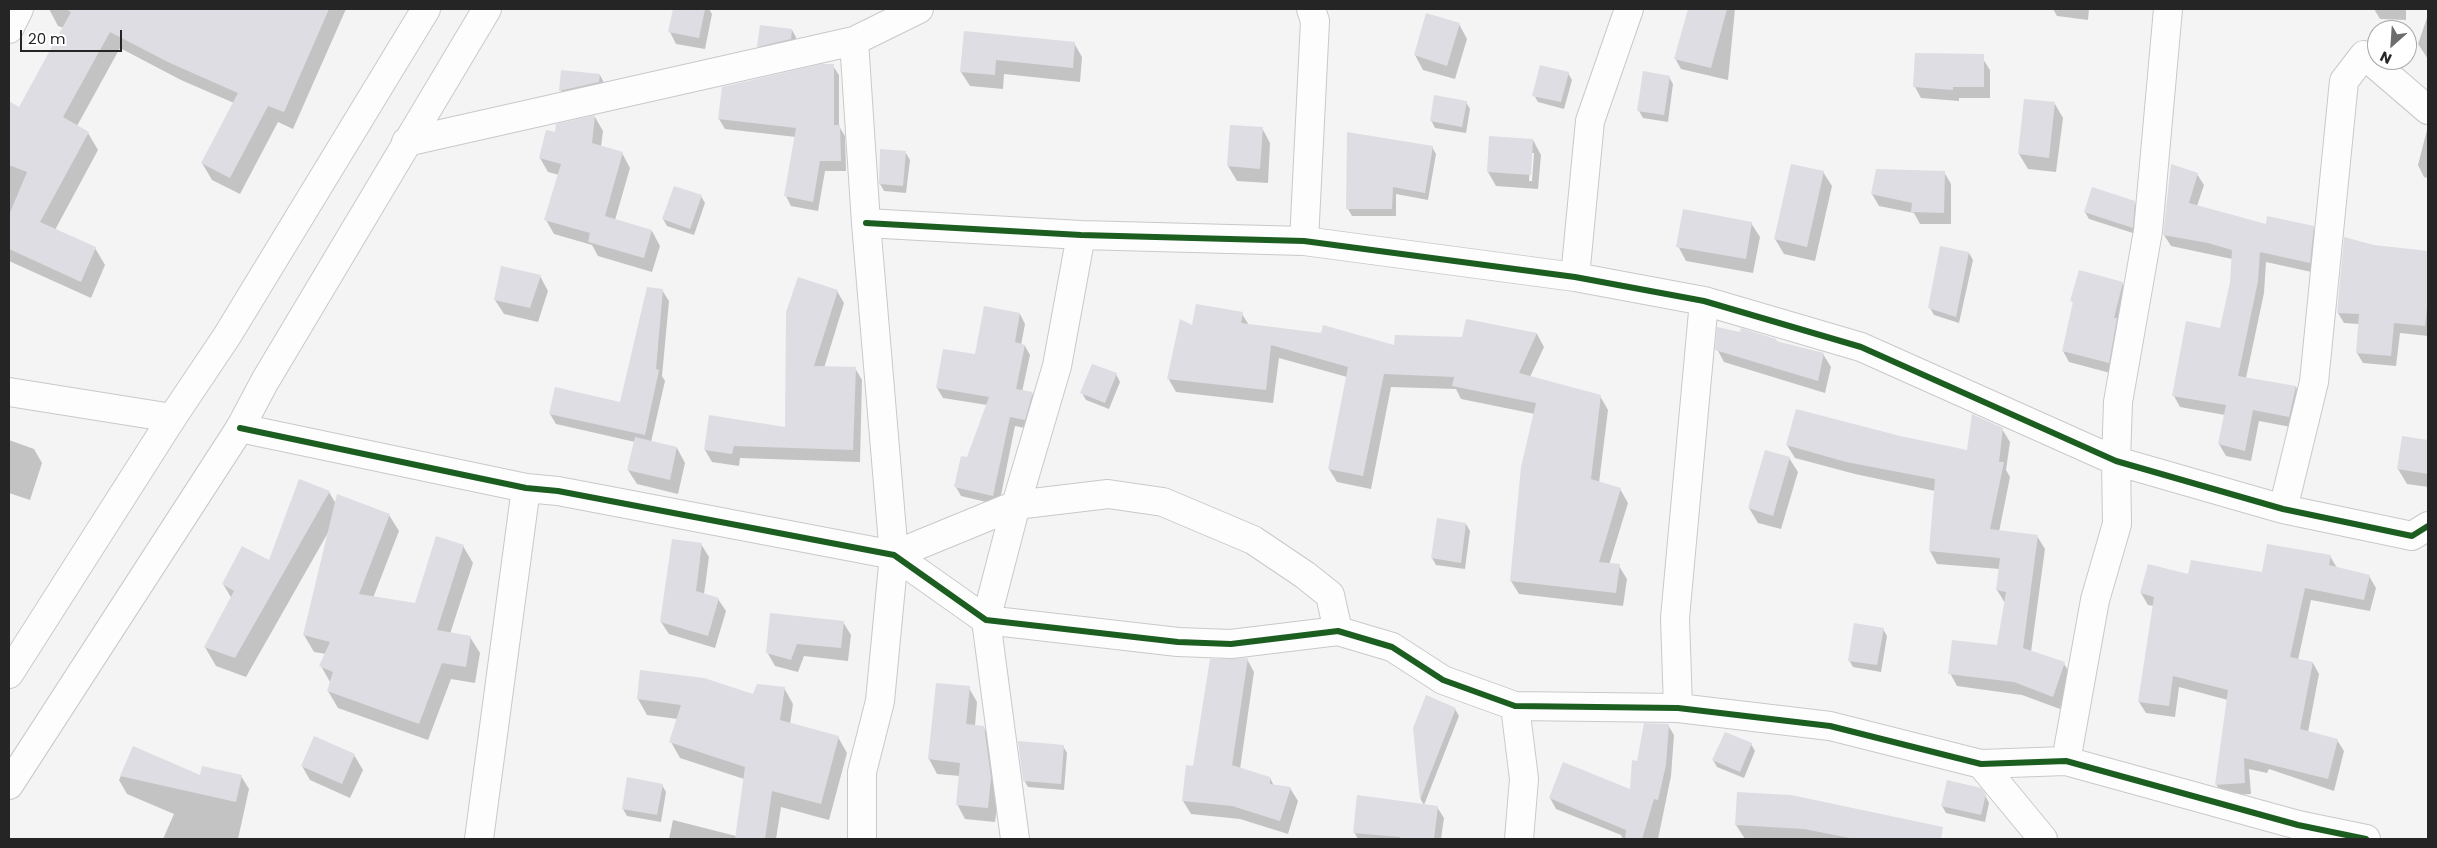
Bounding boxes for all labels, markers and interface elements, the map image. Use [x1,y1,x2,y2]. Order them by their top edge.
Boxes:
scale bar [22,20,125,52]
north arrow [2367,20,2417,70]
text: 20 m [28,28,66,49]
text: N [2377,46,2395,69]

